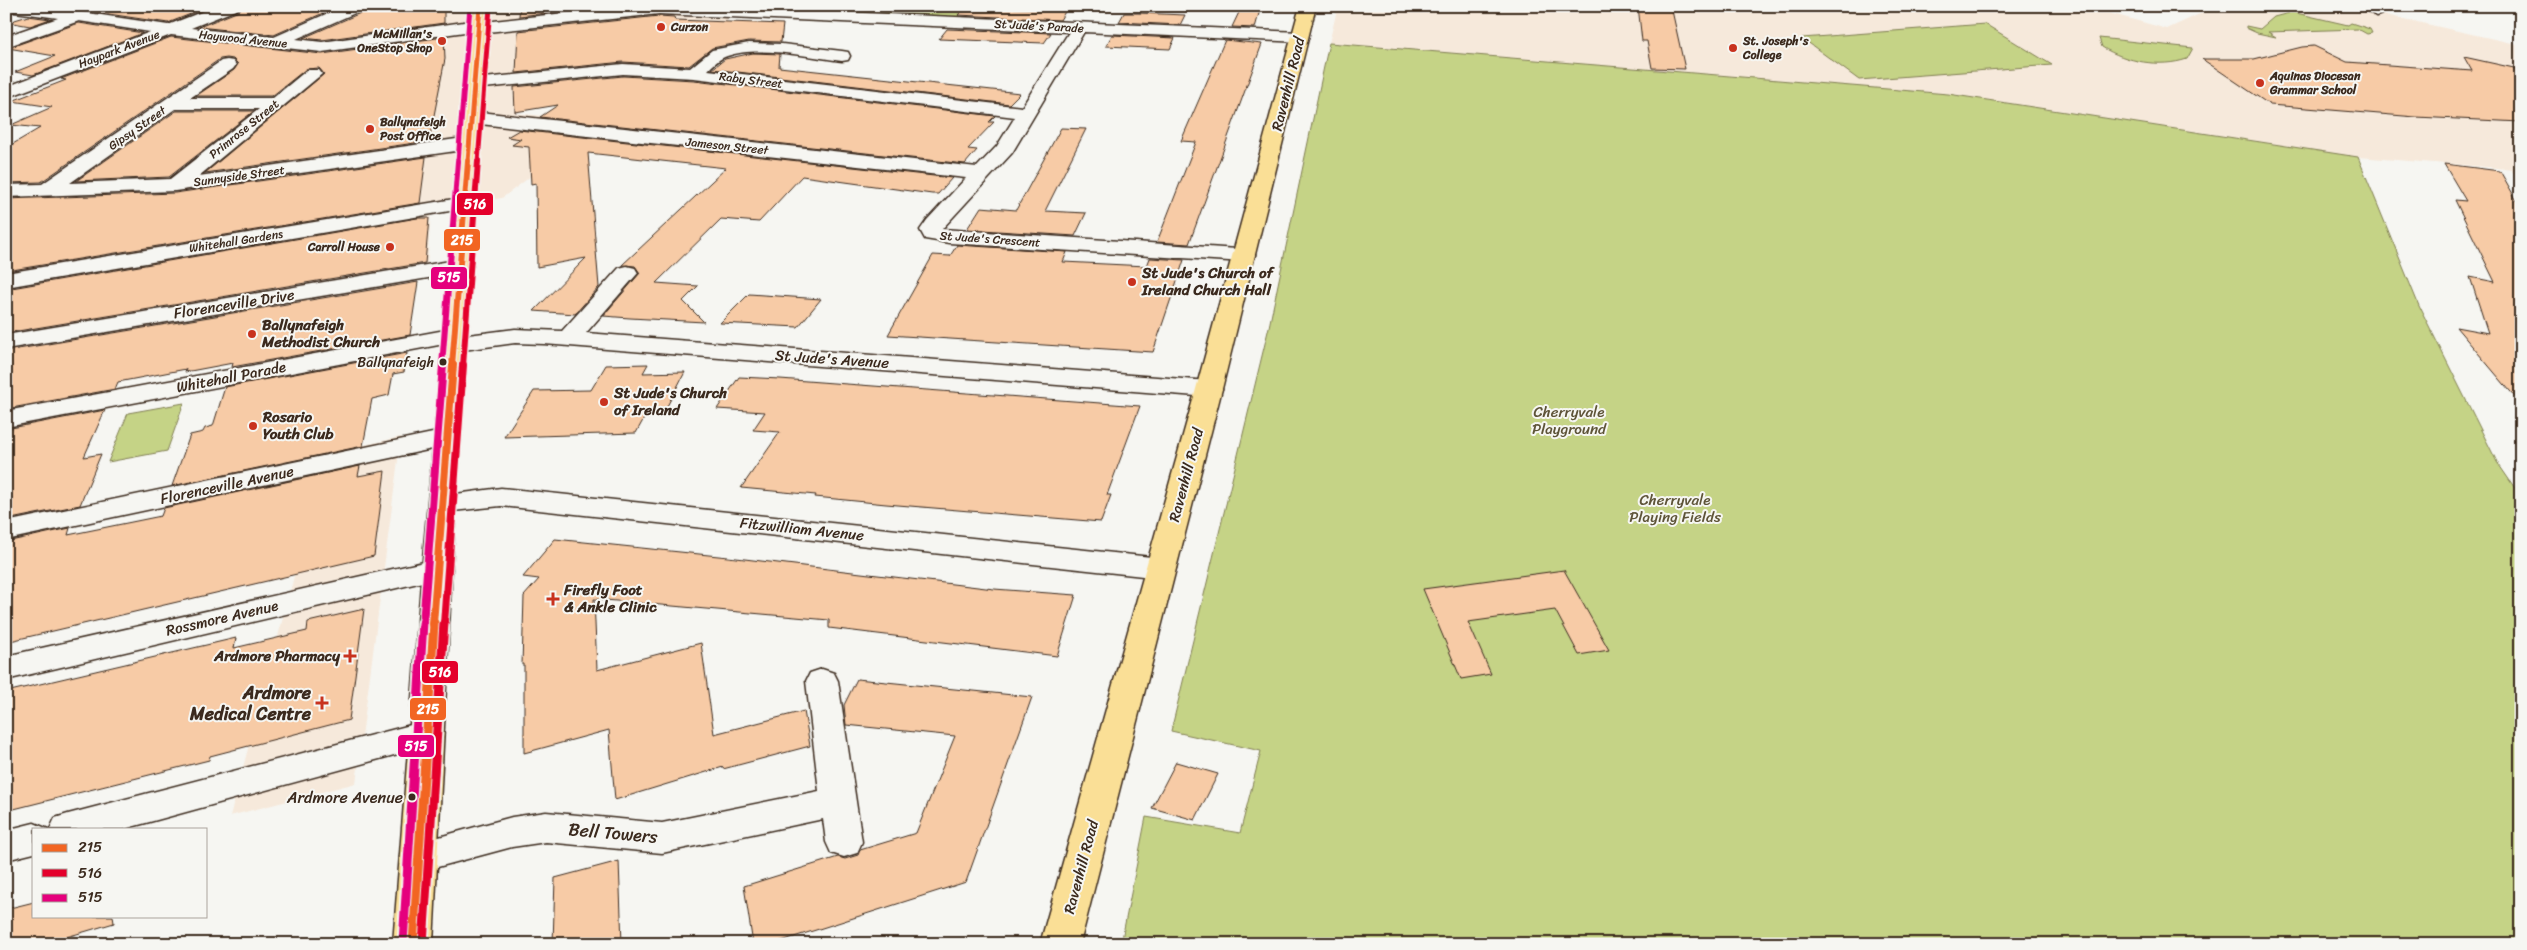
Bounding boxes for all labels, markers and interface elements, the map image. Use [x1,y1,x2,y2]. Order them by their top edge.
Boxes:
street label: St Jude's Parade [994,13,1084,39]
place label: Curzon [670,16,709,38]
marker: Curzon [655,21,667,33]
street label: Haypark Avenue [75,23,163,75]
street label: Haywood Avenue [198,23,289,55]
place label: McMillan's OneStop Shop [356,23,433,59]
place label: St. Joseph's College [1742,30,1809,66]
street label: Ravenhill Road [1264,33,1312,134]
marker: McMillan's OneStop Shop [436,35,448,47]
marker: St. Joseph's College [1727,42,1739,54]
street label: Raby Street [718,65,784,95]
place label: Aquinas Diocesan Grammar School [2269,65,2361,101]
marker: Aquinas Diocesan Grammar School [2254,77,2266,89]
street label: Primrose Street [204,94,284,164]
street label: Gipsy Street [103,99,172,156]
place label: Ballynafeigh Post Office [380,111,446,147]
marker: Ballynafeigh Post Office [364,123,376,135]
street label: Jameson Street [684,131,771,161]
street label: Sunnyside Street [192,159,286,193]
line badge: 516 [456,192,494,216]
text: 516 [464,192,486,217]
street label: Whitehall Gardens [187,223,285,259]
street label: St Jude's Crescent [939,225,1041,253]
line badge: 215 [443,228,481,252]
text: 215 [450,228,474,253]
place label: Carroll House [307,236,381,258]
marker: Carroll House [384,241,396,253]
place label: St Jude's Church of Ireland Church Hall [1141,260,1276,303]
text: 515 [437,265,461,290]
line badge: 515 [430,266,468,290]
marker: St Jude's Church of Ireland Church Hall [1126,276,1138,288]
street label: Florenceville Drive [172,282,297,326]
place label: Ballynafeigh Methodist Church [261,312,380,355]
marker: Ballynafeigh Methodist Church [246,328,258,340]
street label: St Jude's Avenue [774,342,890,376]
place label: Ballynafeigh [357,350,434,375]
street label: Whitehall Parade [174,354,288,400]
marker: Ballynafeigh [438,357,448,367]
place label: St Jude's Church of Ireland [613,380,727,423]
marker: St Jude's Church of Ireland [598,396,610,408]
park label: Cherryvale Playground [1532,399,1607,442]
place label: Rosario Youth Club [262,404,334,447]
marker: Rosario Youth Club [247,420,259,432]
street label: Ravenhill Road [1161,424,1211,525]
street label: Florenceville Avenue [158,458,296,512]
park label: Cherryvale Playing Fields [1629,487,1721,530]
street label: Fitzwilliam Avenue [739,510,866,548]
place label: Firefly Foot & Ankle Clinic [563,577,657,620]
street label: Rossmore Avenue [163,592,281,644]
marker: Firefly Foot & Ankle Clinic [546,592,560,606]
place label: Ardmore Pharmacy [213,643,340,669]
marker: Ardmore Pharmacy [344,650,356,662]
line badge: 516 [421,660,459,684]
text: 516 [429,660,451,685]
place label: Ardmore Medical Centre [189,677,312,730]
marker: Ardmore Medical Centre [315,696,329,710]
line badge: 215 [409,697,447,721]
text: 215 [416,697,440,722]
line badge: 515 [397,734,435,758]
text: 515 [404,734,428,759]
place label: Ardmore Avenue [286,783,403,812]
marker: Ardmore Avenue [407,792,417,802]
street label: Bell Towers [567,813,660,853]
street label: Ravenhill Road [1056,816,1106,917]
legend [32,828,208,918]
text: 215 [78,834,102,860]
text: 516 [78,860,102,886]
text: 515 [78,884,103,910]

